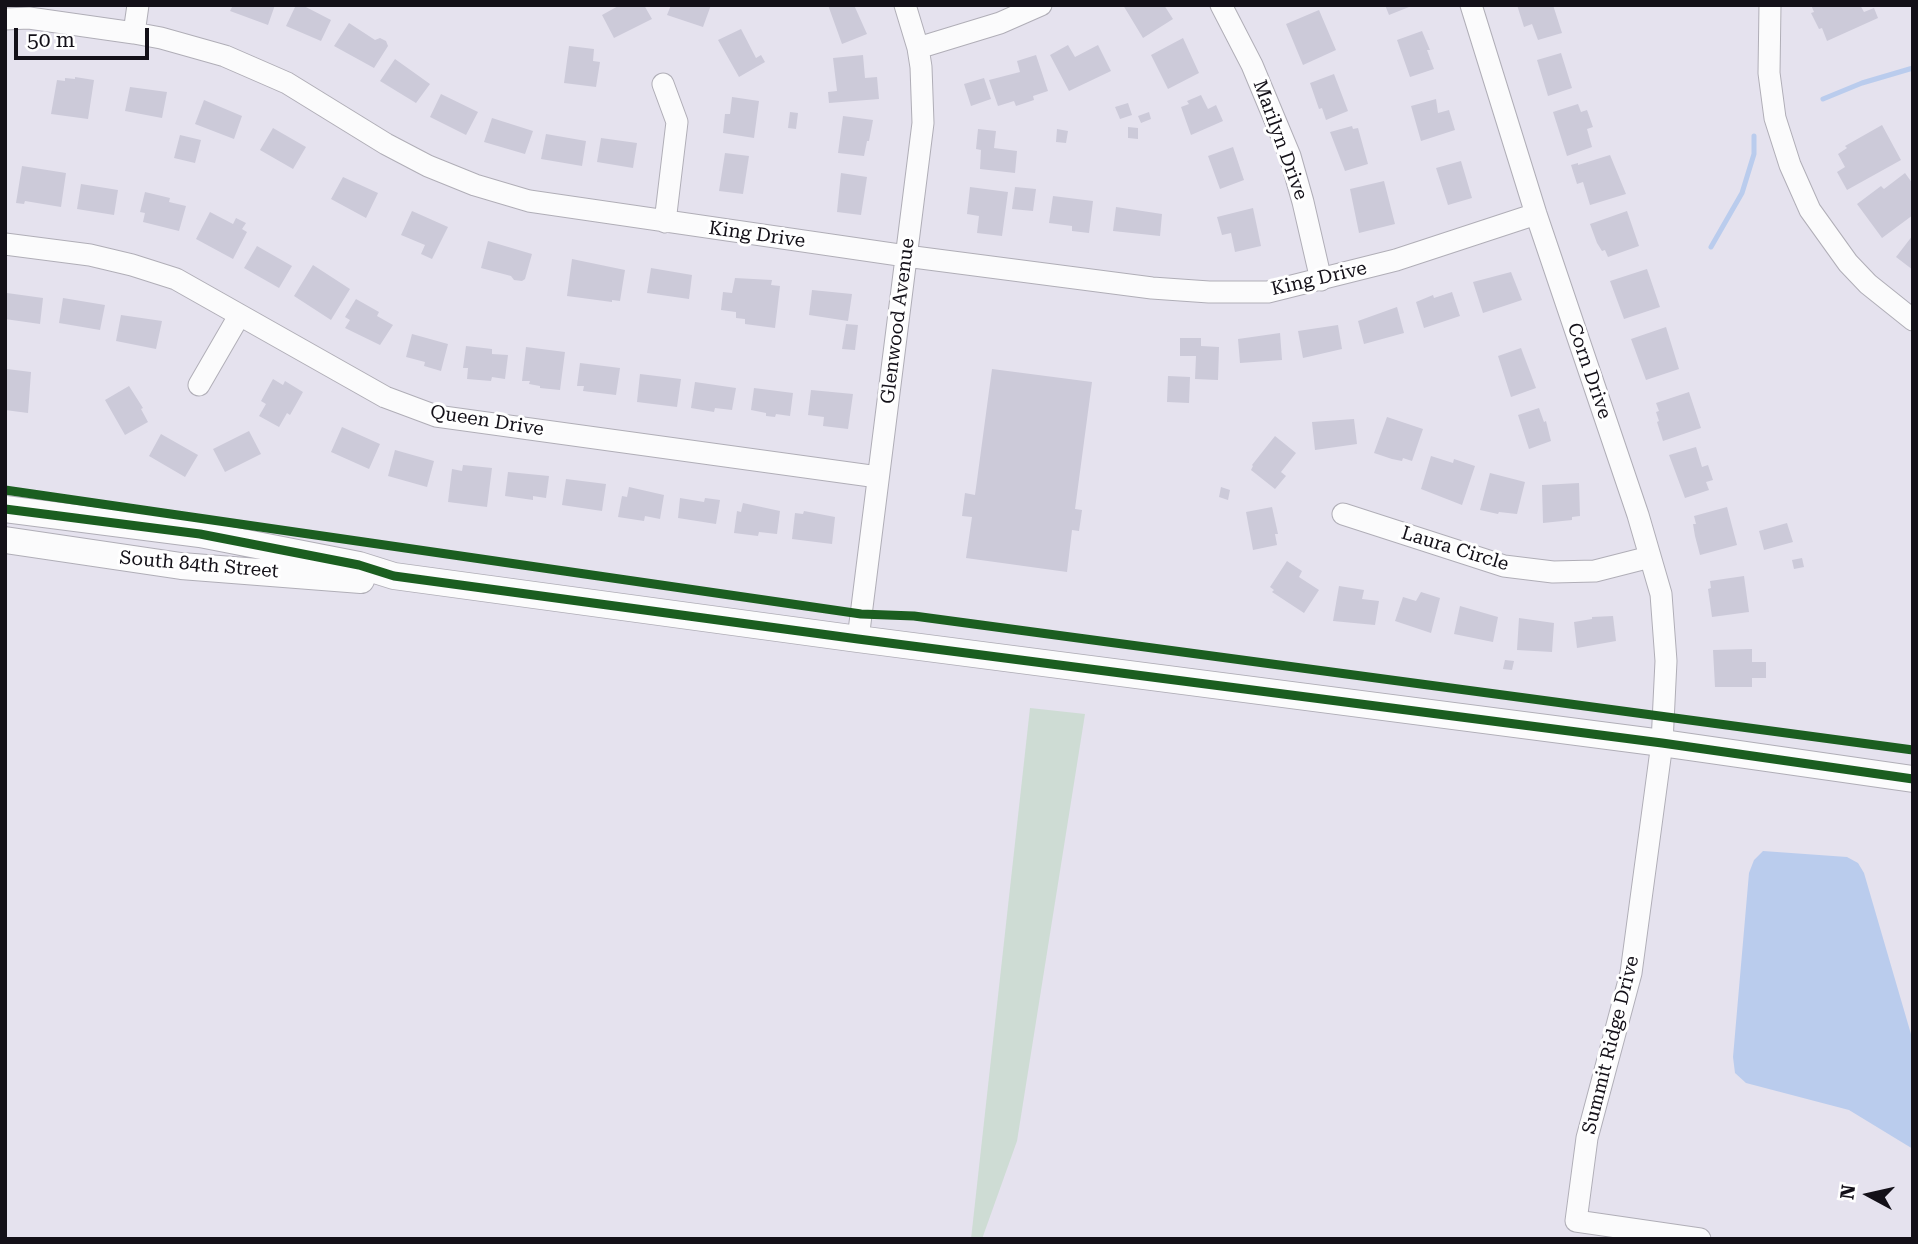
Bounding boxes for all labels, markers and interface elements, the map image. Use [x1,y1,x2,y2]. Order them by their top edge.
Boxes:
scale bar [18,14,152,58]
text: 50 m [27,28,75,52]
street label: Marilyn Drive [1248,77,1312,203]
street label: King Drive [707,217,807,253]
street label: Glenwood Avenue [877,237,919,405]
street label: King Drive [1269,257,1369,301]
street label: Corn Drive [1562,320,1616,422]
street label: Queen Drive [429,401,545,441]
street label: Laura Circle [1399,522,1511,576]
street label: South 84th Street [118,547,280,583]
street label: Summit Ridge Drive [1578,954,1644,1136]
north arrow [1834,1160,1904,1230]
text: N [1835,1183,1860,1201]

